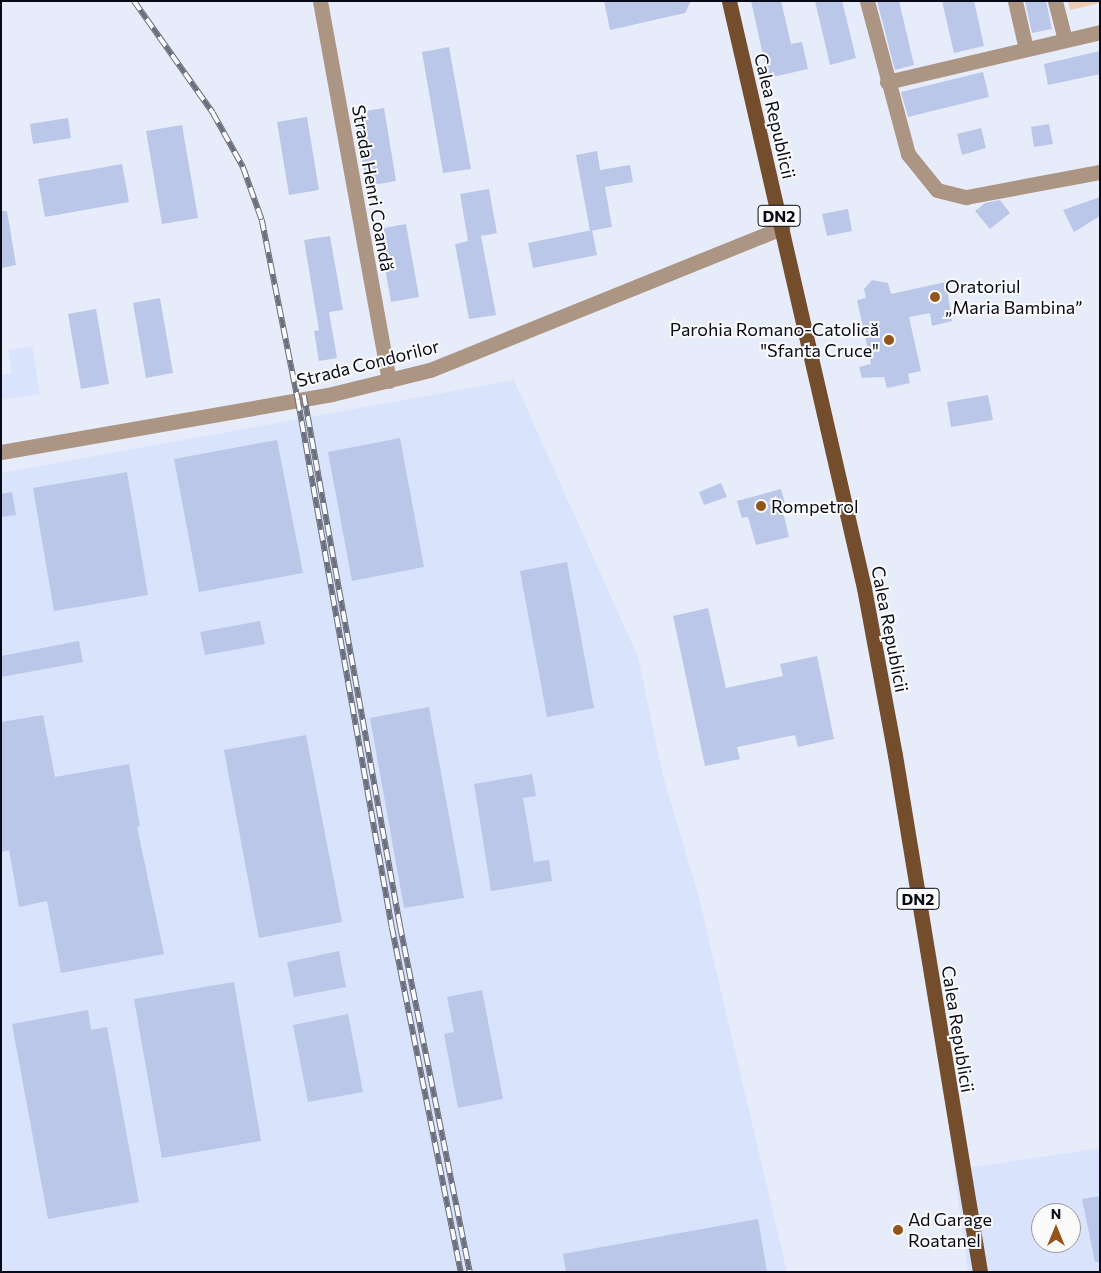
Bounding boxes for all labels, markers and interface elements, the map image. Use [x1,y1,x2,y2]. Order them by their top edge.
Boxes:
street label: Calea Republicii [750,51,800,181]
street label: Strada Henri Coandă [348,103,398,273]
road number: DN2 [756,202,802,230]
place label: Oratoriul „Maria Bambina” [945,276,1082,318]
marker: Oratoriul „Maria Bambina” [929,291,941,303]
place label: Parohia Romano-Catolică "Sfanta Cruce" [670,319,879,362]
marker: Parohia Romano-Catolică "Sfanta Cruce" [883,334,895,346]
street label: Strada Condorilor [294,335,442,391]
place label: Rompetrol [771,495,859,517]
marker: Rompetrol [755,500,767,512]
street label: Calea Republicii [867,564,913,694]
road number: DN2 [896,886,940,912]
street label: Calea Republicii [937,964,979,1094]
north arrow [1031,1203,1081,1253]
text: N [1051,1205,1061,1222]
place label: Ad Garage Roatanel [908,1209,992,1252]
marker: Ad Garage Roatanel [892,1224,904,1236]

